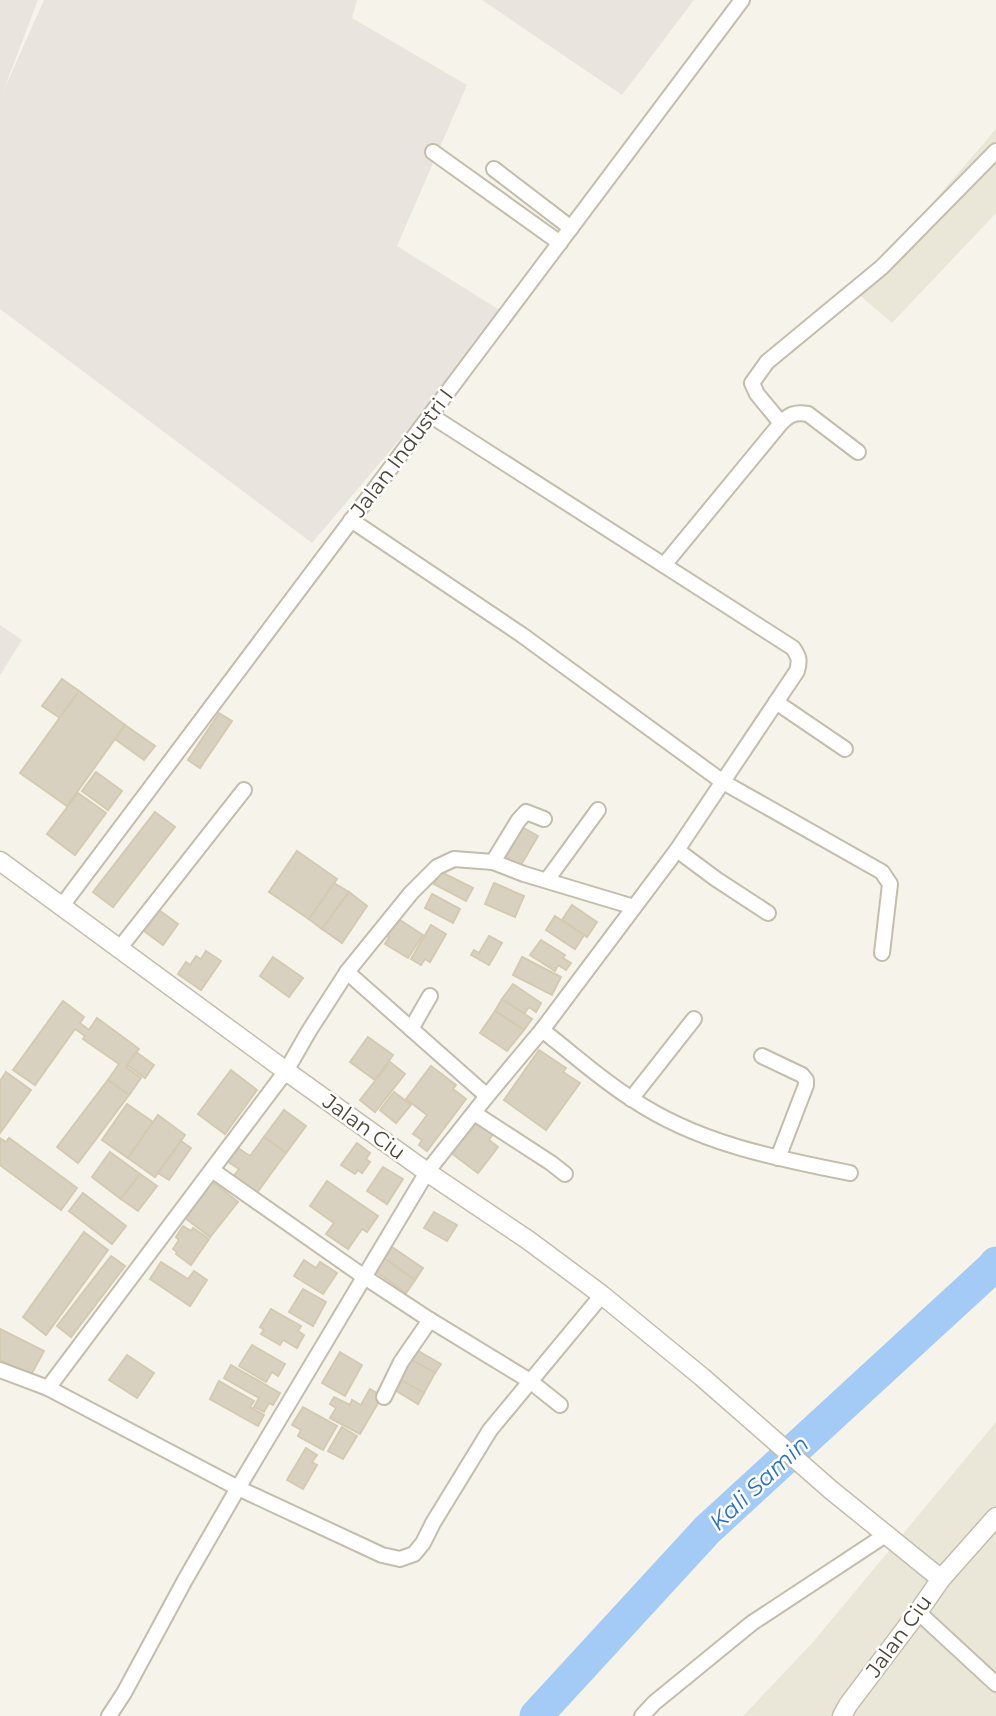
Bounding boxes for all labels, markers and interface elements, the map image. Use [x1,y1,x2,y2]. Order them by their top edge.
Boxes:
street label: Jalan Industri I [345,384,458,523]
street label: Jalan Ciu [318,1088,410,1165]
water label: Kali Samin [703,1430,815,1536]
street label: Jalan Ciu [860,1590,937,1682]

